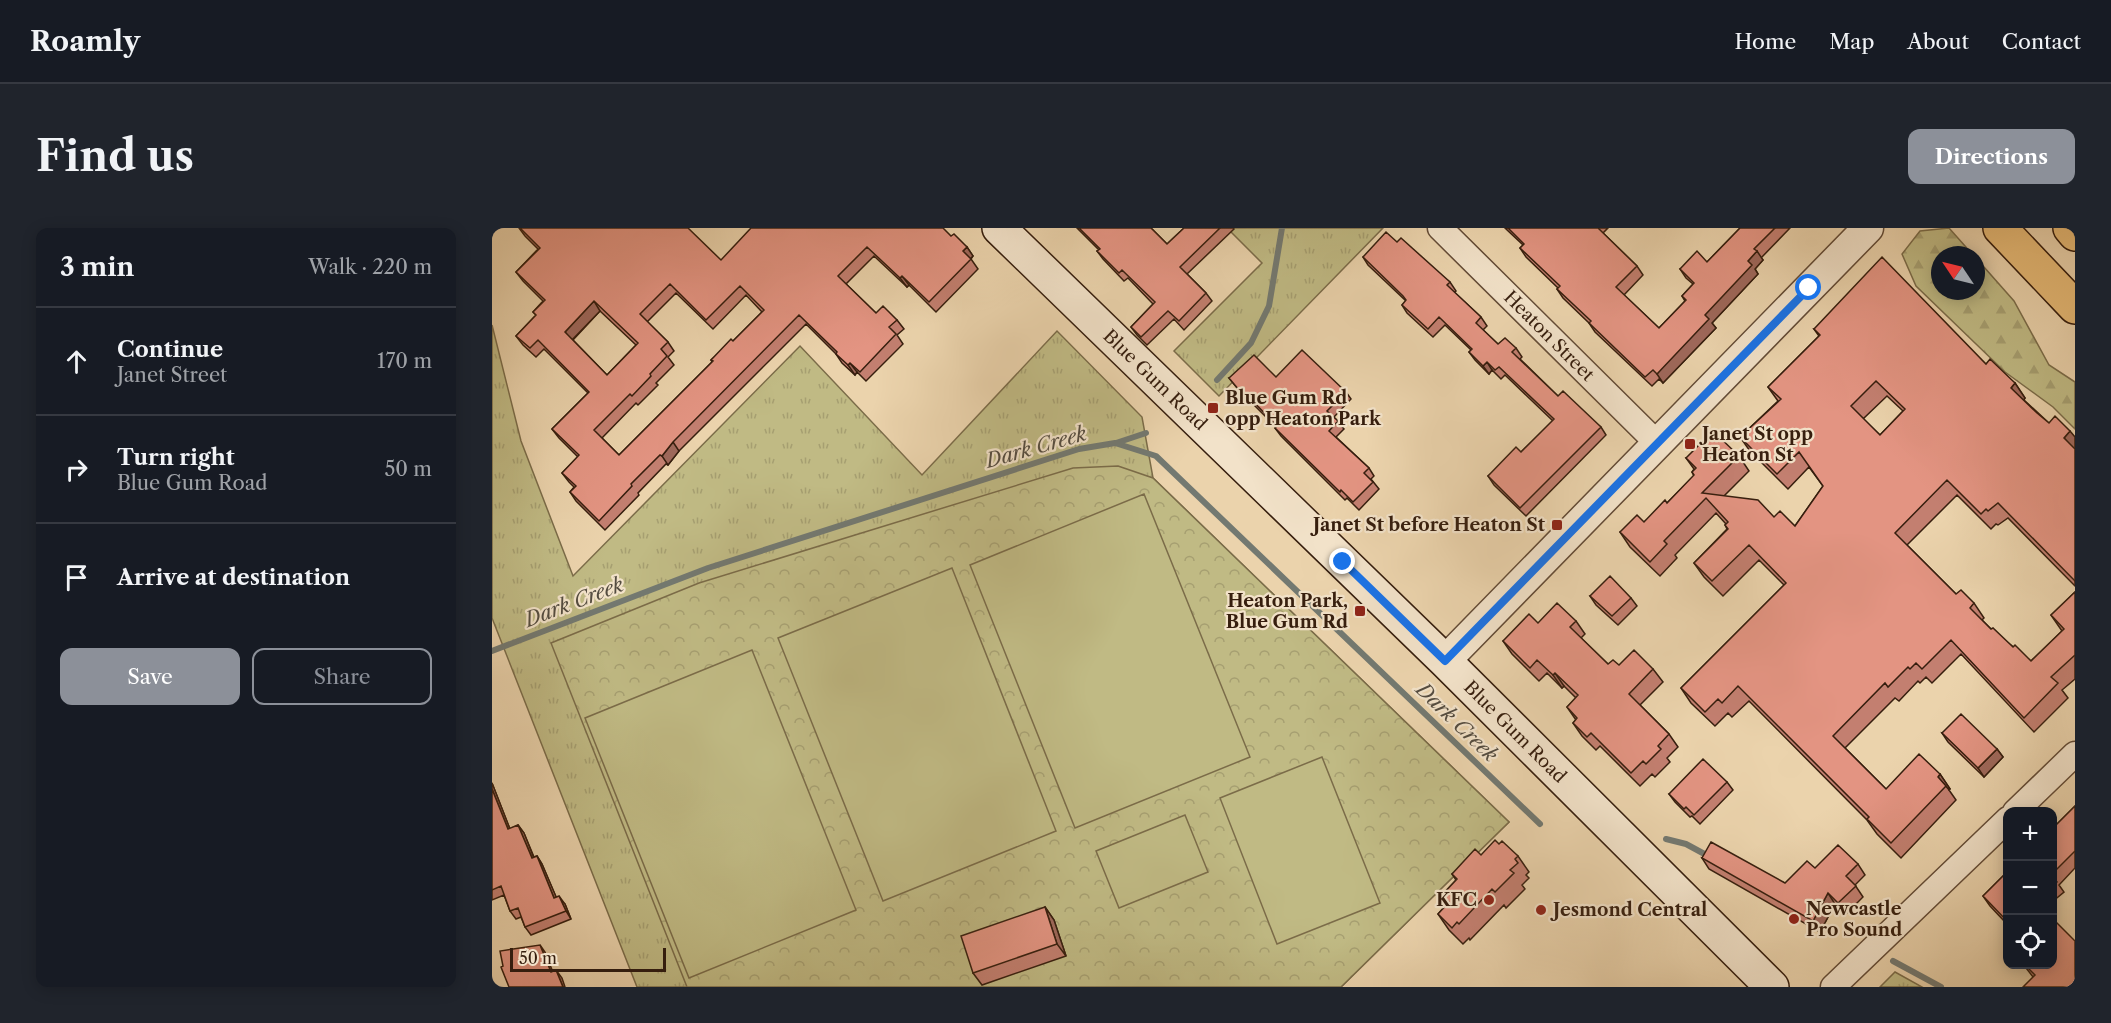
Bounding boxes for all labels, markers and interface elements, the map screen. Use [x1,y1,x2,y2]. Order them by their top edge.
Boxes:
text: Roamly [30,24,140,58]
text: Home [1735,29,1796,54]
text: Map [1829,29,1874,54]
text: About [1907,29,1969,54]
text: Contact [2002,29,2081,54]
button: Directions [1908,129,2075,184]
text: Find us [36,130,194,182]
north arrow [1931,246,1985,300]
text: 3 min [60,251,134,283]
text: Walk · 220 m [308,255,432,279]
route start [1795,274,1821,300]
street label: Heaton Street [1499,286,1599,386]
street label: Blue Gum Road [1099,325,1211,435]
text: Continue [117,336,223,363]
icon: ahead [60,345,93,378]
text: 170 m [377,349,432,373]
text: Janet Street [117,363,227,387]
place label: Blue Gum Rd opp Heaton Park [1225,387,1382,430]
marker: Blue Gum Rd opp Heaton Park [1206,401,1220,415]
water label: Dark Creek [981,421,1090,473]
place label: Janet St opp Heaton St [1699,423,1813,466]
marker: Janet St opp Heaton St [1683,437,1697,451]
text: Turn right [117,444,235,471]
icon: right [60,453,93,486]
text: 50 m [385,457,432,481]
text: Blue Gum Road [117,471,267,495]
place label: Janet St before Heaton St [1310,514,1546,536]
marker: Janet St before Heaton St [1550,518,1564,532]
route end [1329,548,1355,574]
icon: arrive [60,561,93,594]
text: Arrive at destination [117,564,350,591]
water label: Dark Creek [519,572,627,633]
place label: Heaton Park, Blue Gum Rd [1226,590,1348,633]
marker: Heaton Park, Blue Gum Rd [1353,604,1367,618]
button: Save [60,648,240,705]
button: Share [252,648,432,705]
water label: Dark Creek [1410,676,1503,767]
street label: Blue Gum Road [1459,676,1571,788]
map controls [2003,807,2057,969]
button: + [2003,807,2057,861]
button: − [2003,861,2057,915]
place label: KFC [1436,889,1477,911]
marker: KFC [1482,893,1496,907]
place label: Newcastle Pro Sound [1806,898,1902,941]
place label: Jesmond Central [1550,899,1707,921]
marker: Jesmond Central [1534,903,1548,917]
marker: Newcastle Pro Sound [1787,912,1801,926]
button: locate [2003,915,2057,969]
scale bar [510,945,666,972]
text: 50 m [519,948,557,968]

